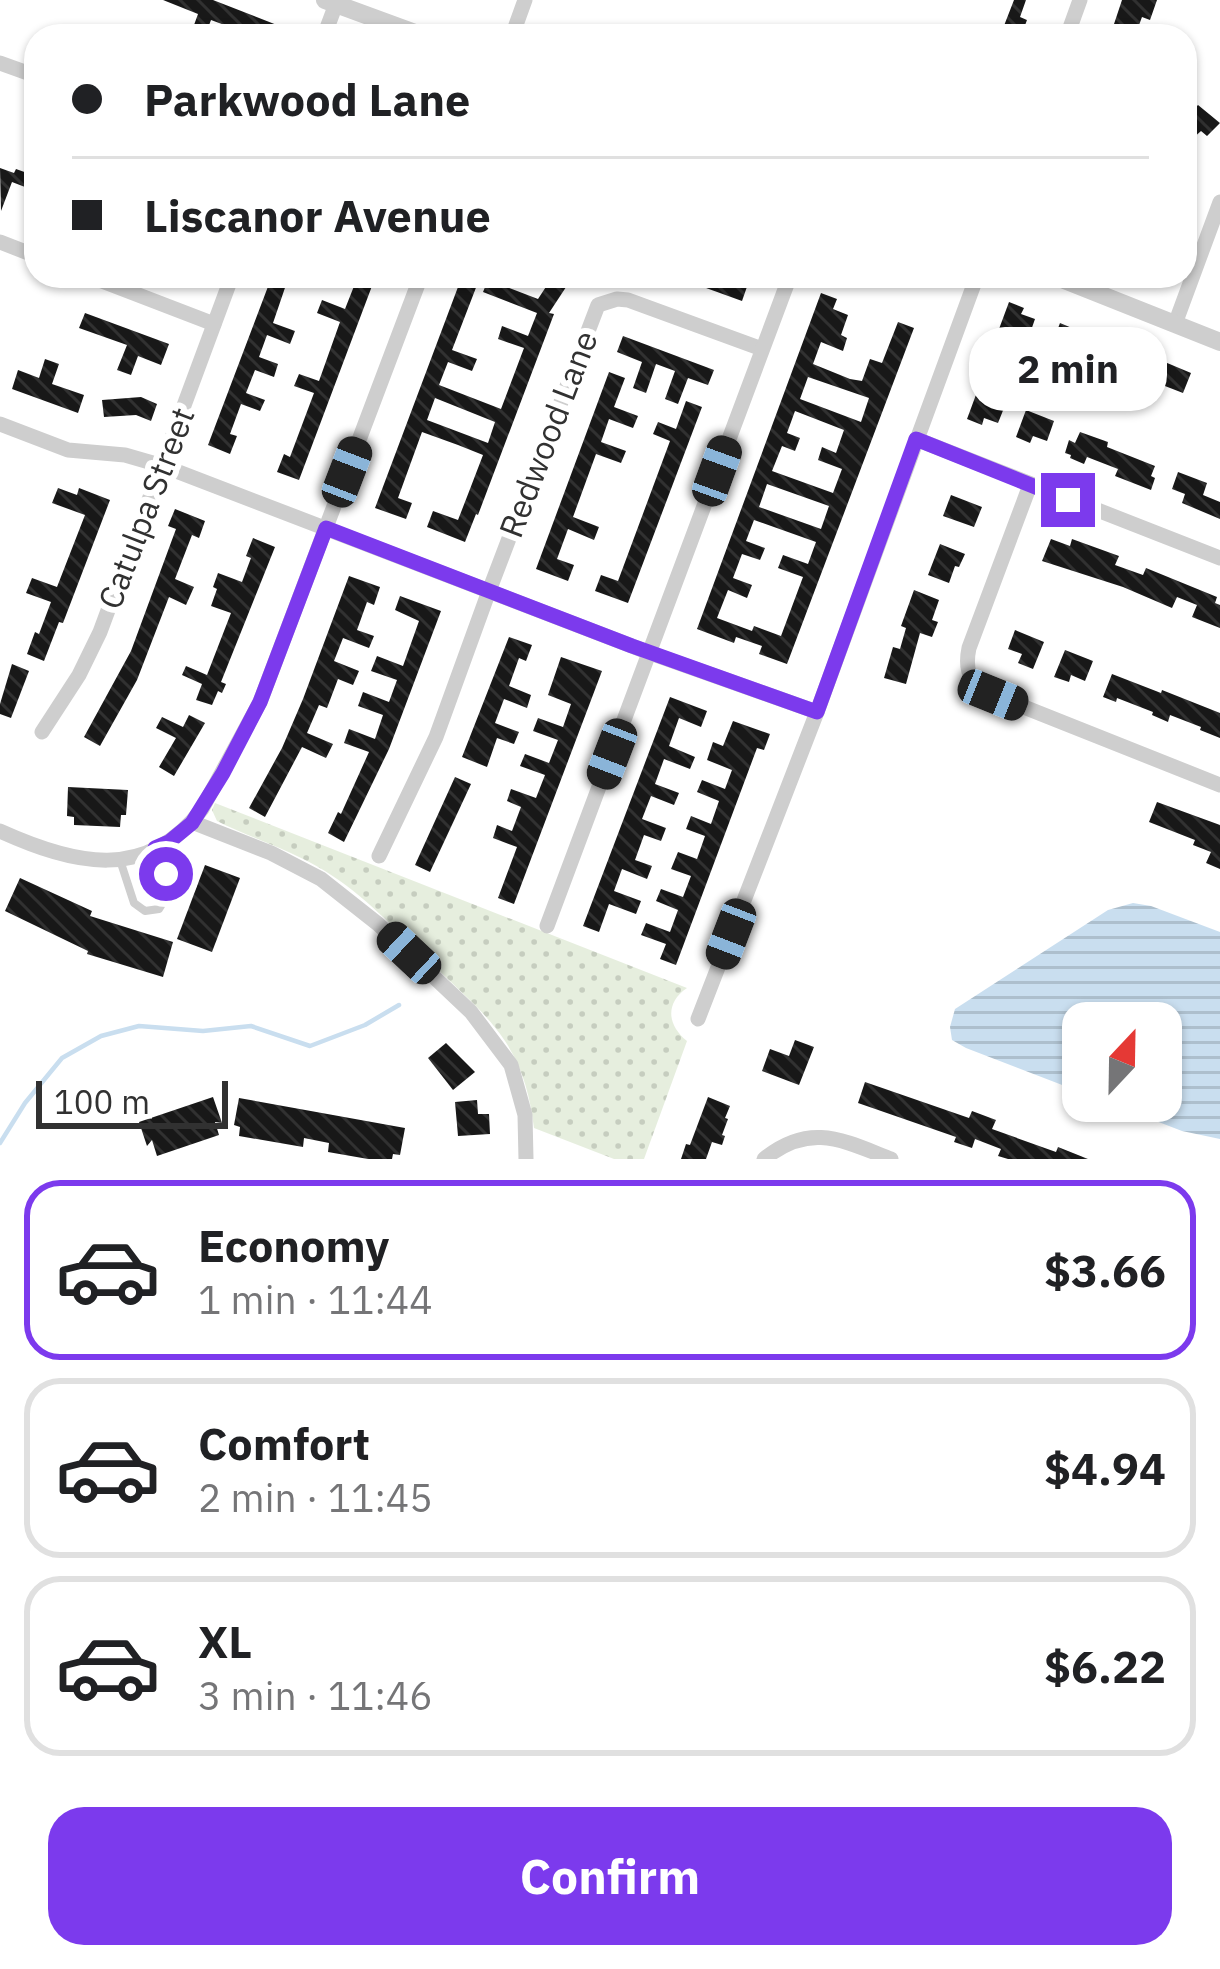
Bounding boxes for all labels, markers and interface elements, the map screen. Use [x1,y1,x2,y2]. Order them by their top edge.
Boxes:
text: Parkwood Lane [144,70,470,128]
text: Liscanor Avenue [144,186,491,244]
street label: Redwood Lane [488,324,607,543]
callout: 2 min [969,326,1167,410]
text: 2 min [1017,343,1119,394]
street label: Catulpa Street [87,401,204,615]
car [688,431,746,511]
car [317,432,377,512]
route end [1041,473,1095,527]
car [953,665,1033,725]
car [582,714,642,794]
route start [139,847,193,901]
car [701,894,761,974]
car [370,915,448,991]
north arrow [1062,1002,1182,1122]
map controls [1062,1002,1182,1122]
scale bar [36,1075,228,1128]
text: 100 m [54,1080,150,1123]
icon: car [54,1216,162,1324]
text: Economy [198,1216,389,1274]
text: $3.66 [1044,1241,1166,1299]
text: 1 min · 11:44 [198,1274,433,1325]
icon: car [54,1414,162,1522]
text: Comfort [198,1414,370,1472]
text: $4.94 [1044,1439,1166,1497]
text: 2 min · 11:45 [198,1472,433,1523]
icon: car [54,1612,162,1720]
text: XL [198,1612,252,1670]
text: $6.22 [1044,1637,1166,1695]
text: 3 min · 11:46 [198,1670,433,1721]
button: Confirm [48,1807,1172,1945]

